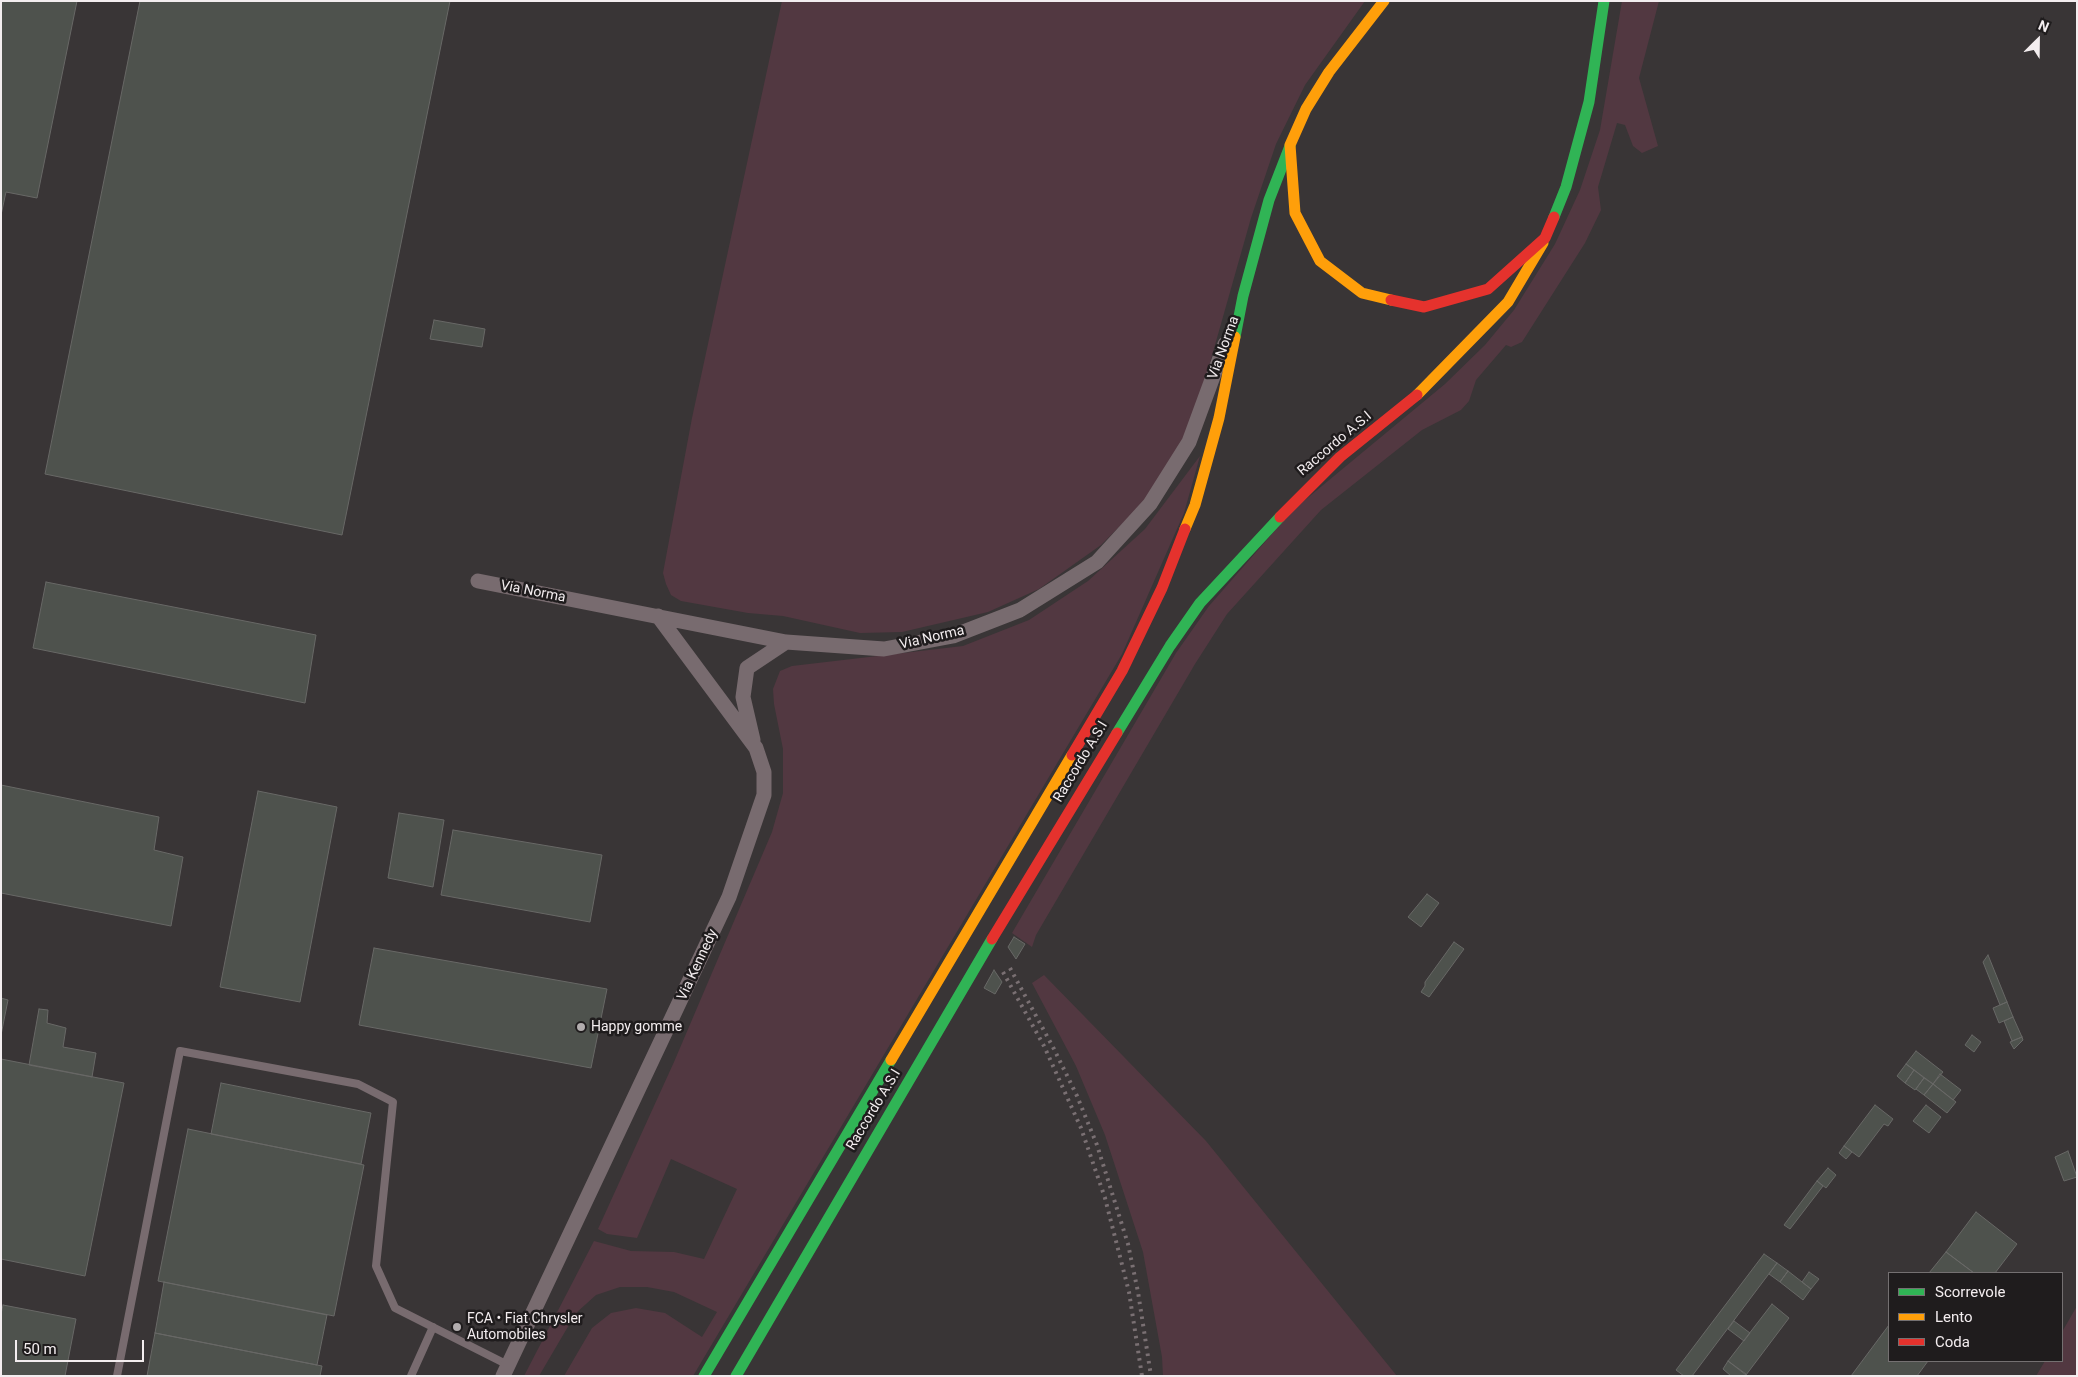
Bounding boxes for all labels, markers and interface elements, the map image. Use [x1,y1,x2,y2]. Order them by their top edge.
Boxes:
north arrow [2013,15,2063,65]
text: N [2036,17,2052,35]
street label: Via Norma [1205,314,1243,382]
street label: Raccordo A.S.I [1295,408,1375,480]
street label: Via Norma [499,577,567,607]
street label: Via Norma [898,622,966,654]
street label: Raccordo A.S.I [1050,718,1112,806]
street label: Via Kennedy [674,927,722,1003]
place label: Happy gomme [591,1019,682,1035]
marker: Happy gomme [575,1021,587,1033]
street label: Raccordo A.S.I [843,1066,905,1154]
legend [1888,1272,2063,1362]
text: Scorrevole [1935,1283,2006,1301]
text: Lento [1935,1308,1973,1326]
place label: FCA • Fiat Chrysler Automobiles [467,1311,583,1344]
marker: FCA • Fiat Chrysler Automobiles [451,1321,463,1333]
scale bar [18,1330,146,1362]
text: Coda [1935,1333,1970,1351]
text: 50 m [23,1340,57,1358]

